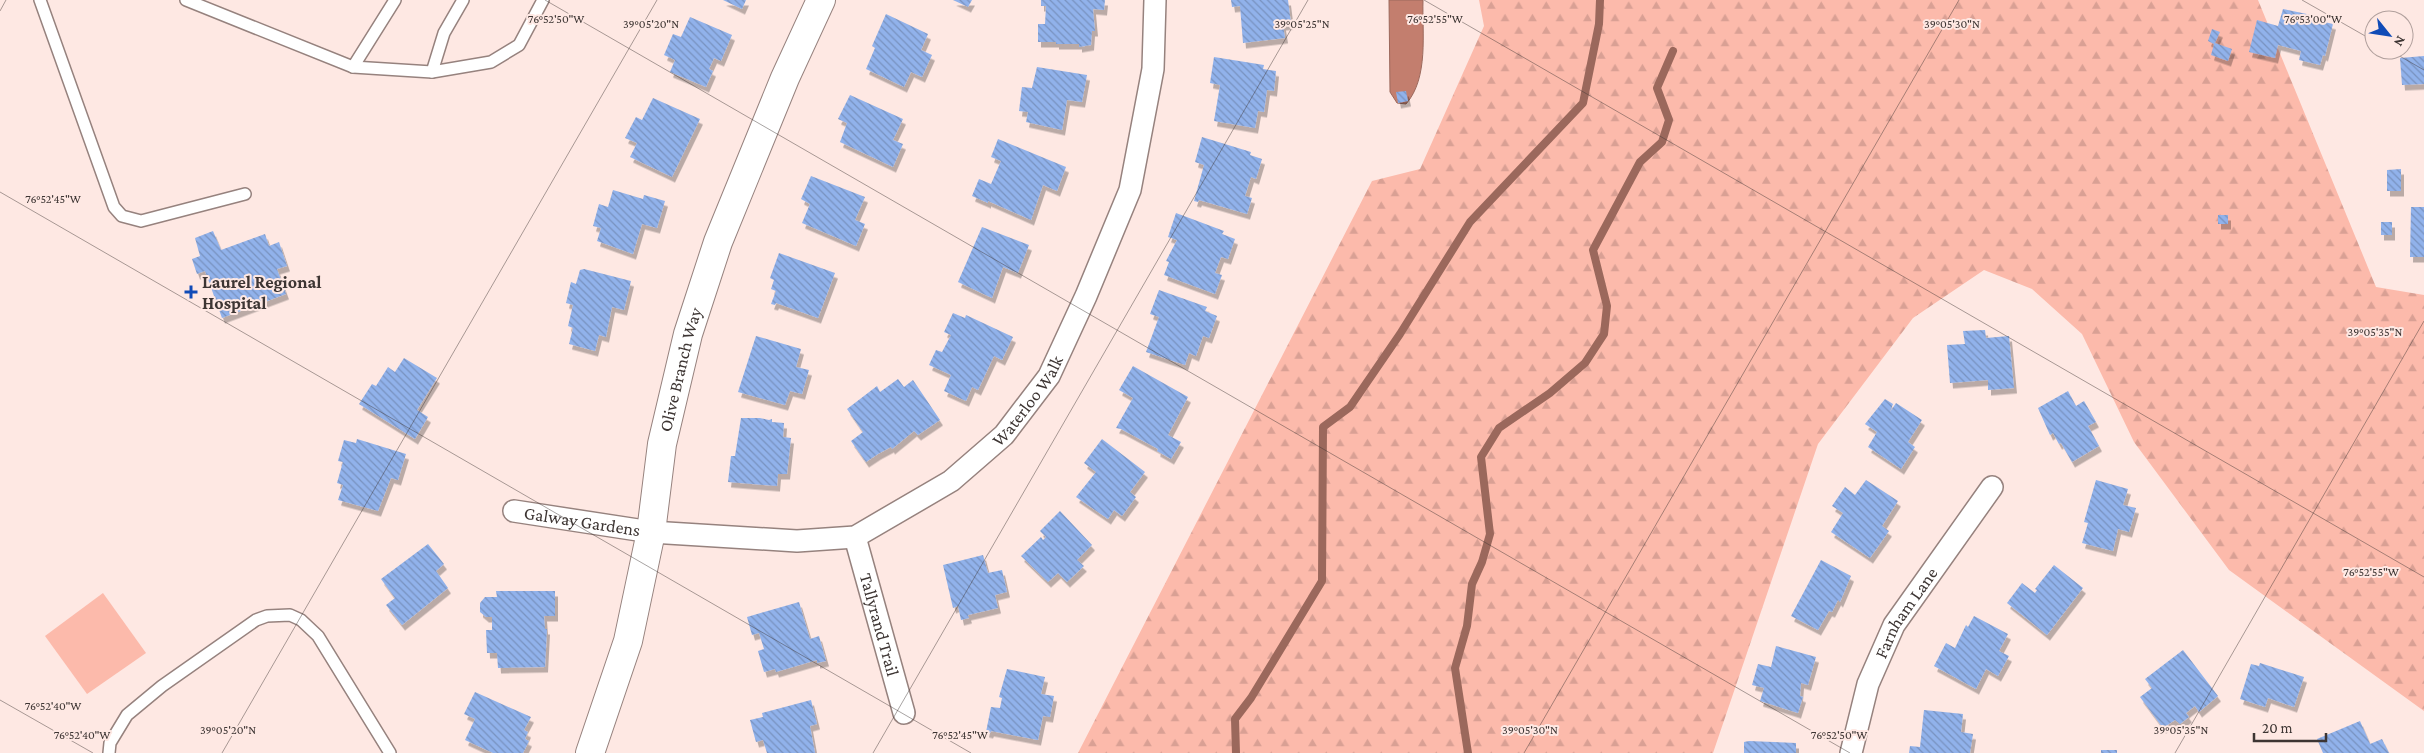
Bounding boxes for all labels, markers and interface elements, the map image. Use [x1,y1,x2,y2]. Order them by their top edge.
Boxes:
north arrow [2364,10,2414,60]
text: 76°52'50"W [528,12,584,26]
text: 76°52'55"W [1407,12,1463,26]
text: 76°53'00"W [2284,12,2342,26]
text: 39°05'20"N [623,17,679,31]
text: 39°05'25"N [1274,17,1330,31]
text: 39°05'30"N [1924,17,1980,31]
text: N [2391,33,2410,50]
text: 76°52'45"W [25,192,81,206]
place label: Laurel Regional Hospital [202,272,322,313]
marker: Laurel Regional Hospital [184,285,198,299]
street label: Olive Branch Way [655,304,706,434]
text: 39°05'35"N [2348,325,2403,339]
street label: Waterloo Walk [988,352,1067,450]
street label: Galway Gardens [523,503,642,540]
street label: Farnham Lane [1871,563,1942,661]
text: 76°52'55"W [2343,565,2399,579]
street label: Tallyrand Trail [856,571,903,679]
text: 76°52'40"W [25,699,81,713]
scale bar [2254,710,2326,742]
text: 20 m [2262,720,2293,736]
text: 39°05'20"N [200,723,256,737]
text: 39°05'30"N [1502,723,1558,737]
text: 39°05'35"N [2154,723,2209,737]
text: 76°52'40"W [54,728,110,742]
text: 76°52'45"W [932,728,988,742]
text: 76°52'50"W [1811,728,1867,742]

